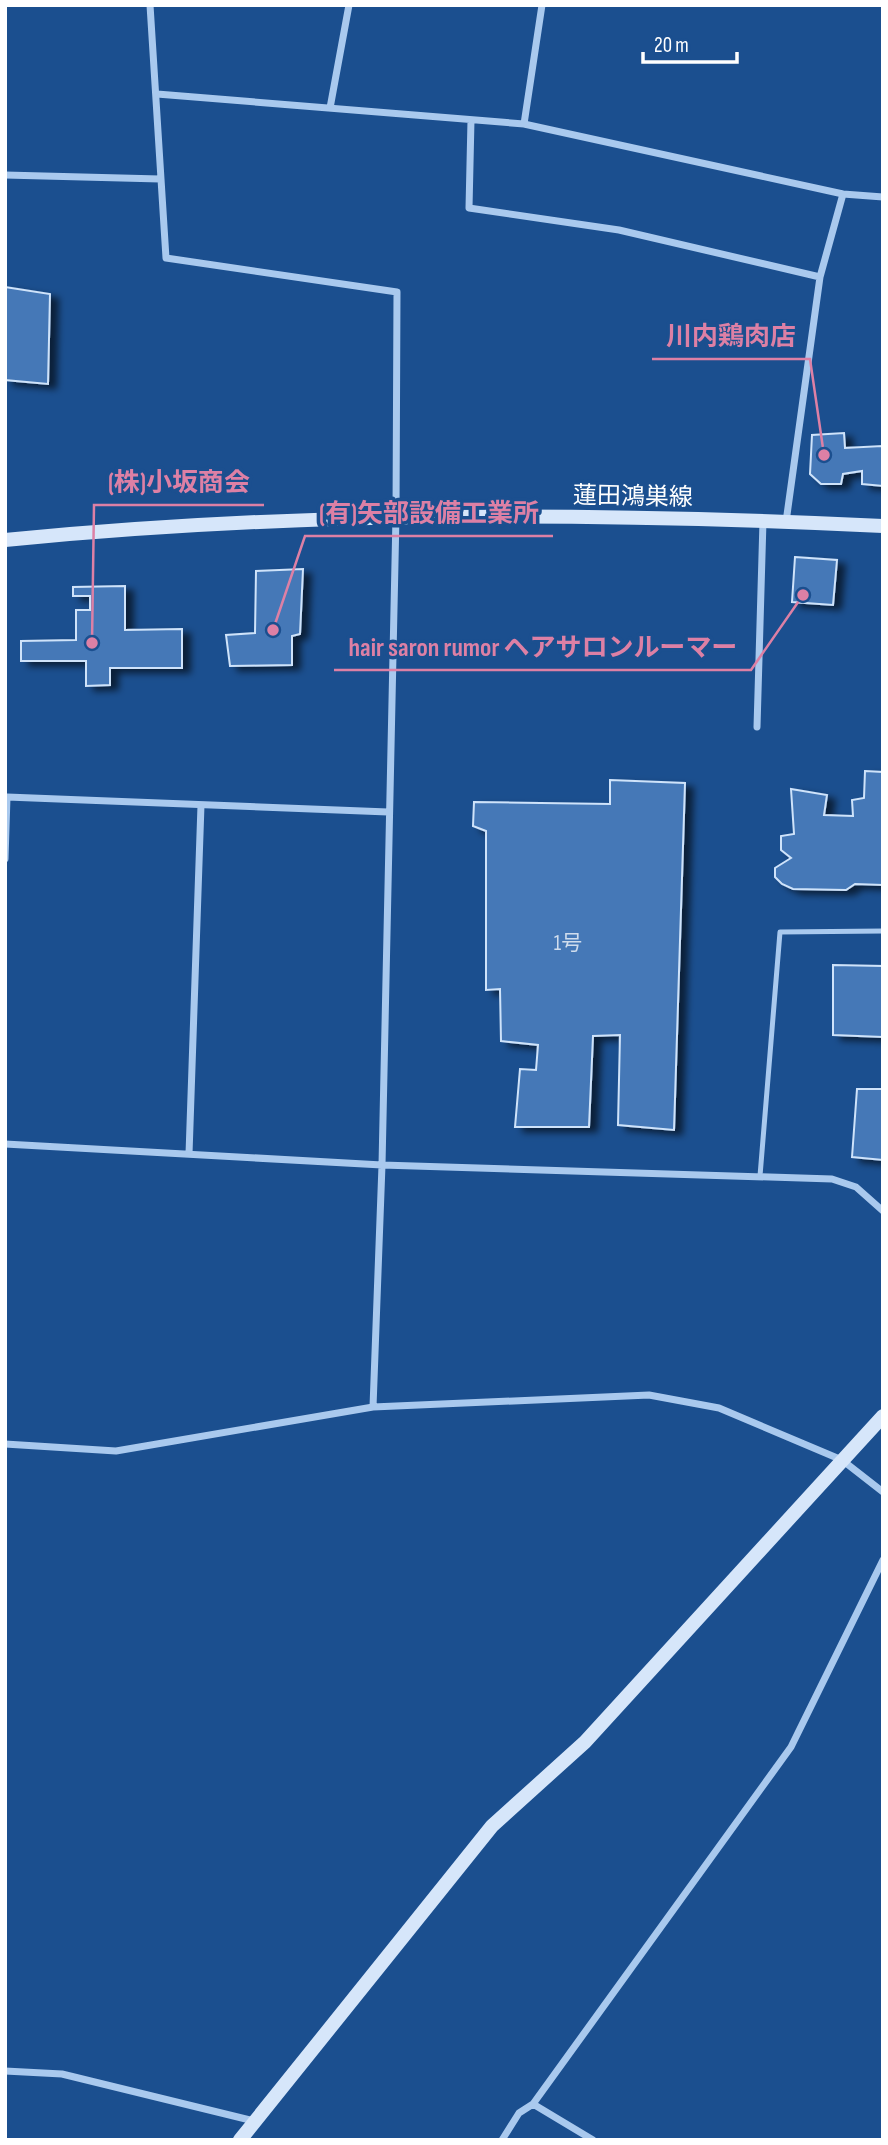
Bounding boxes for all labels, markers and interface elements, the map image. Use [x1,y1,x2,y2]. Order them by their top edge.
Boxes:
scale bar [643,21,738,65]
text: 20 m [654,33,689,58]
callout: 川内鶏肉店 [652,312,810,359]
text: 川内鶏肉店 [666,322,796,353]
callout: (株)小坂商会 [94,458,264,505]
text: (株)小坂商会 [108,468,250,499]
street label: 蓮田鴻巣線 [573,481,693,512]
callout: (有)矢部設備工業所 [305,489,553,536]
text: (有)矢部設備工業所 [319,499,539,530]
callout: hair saron rumor ヘアサロンルーマー [334,623,751,670]
text: hair saron rumor ヘアサロンルーマー [349,633,737,664]
house number: 1号 [554,931,582,956]

